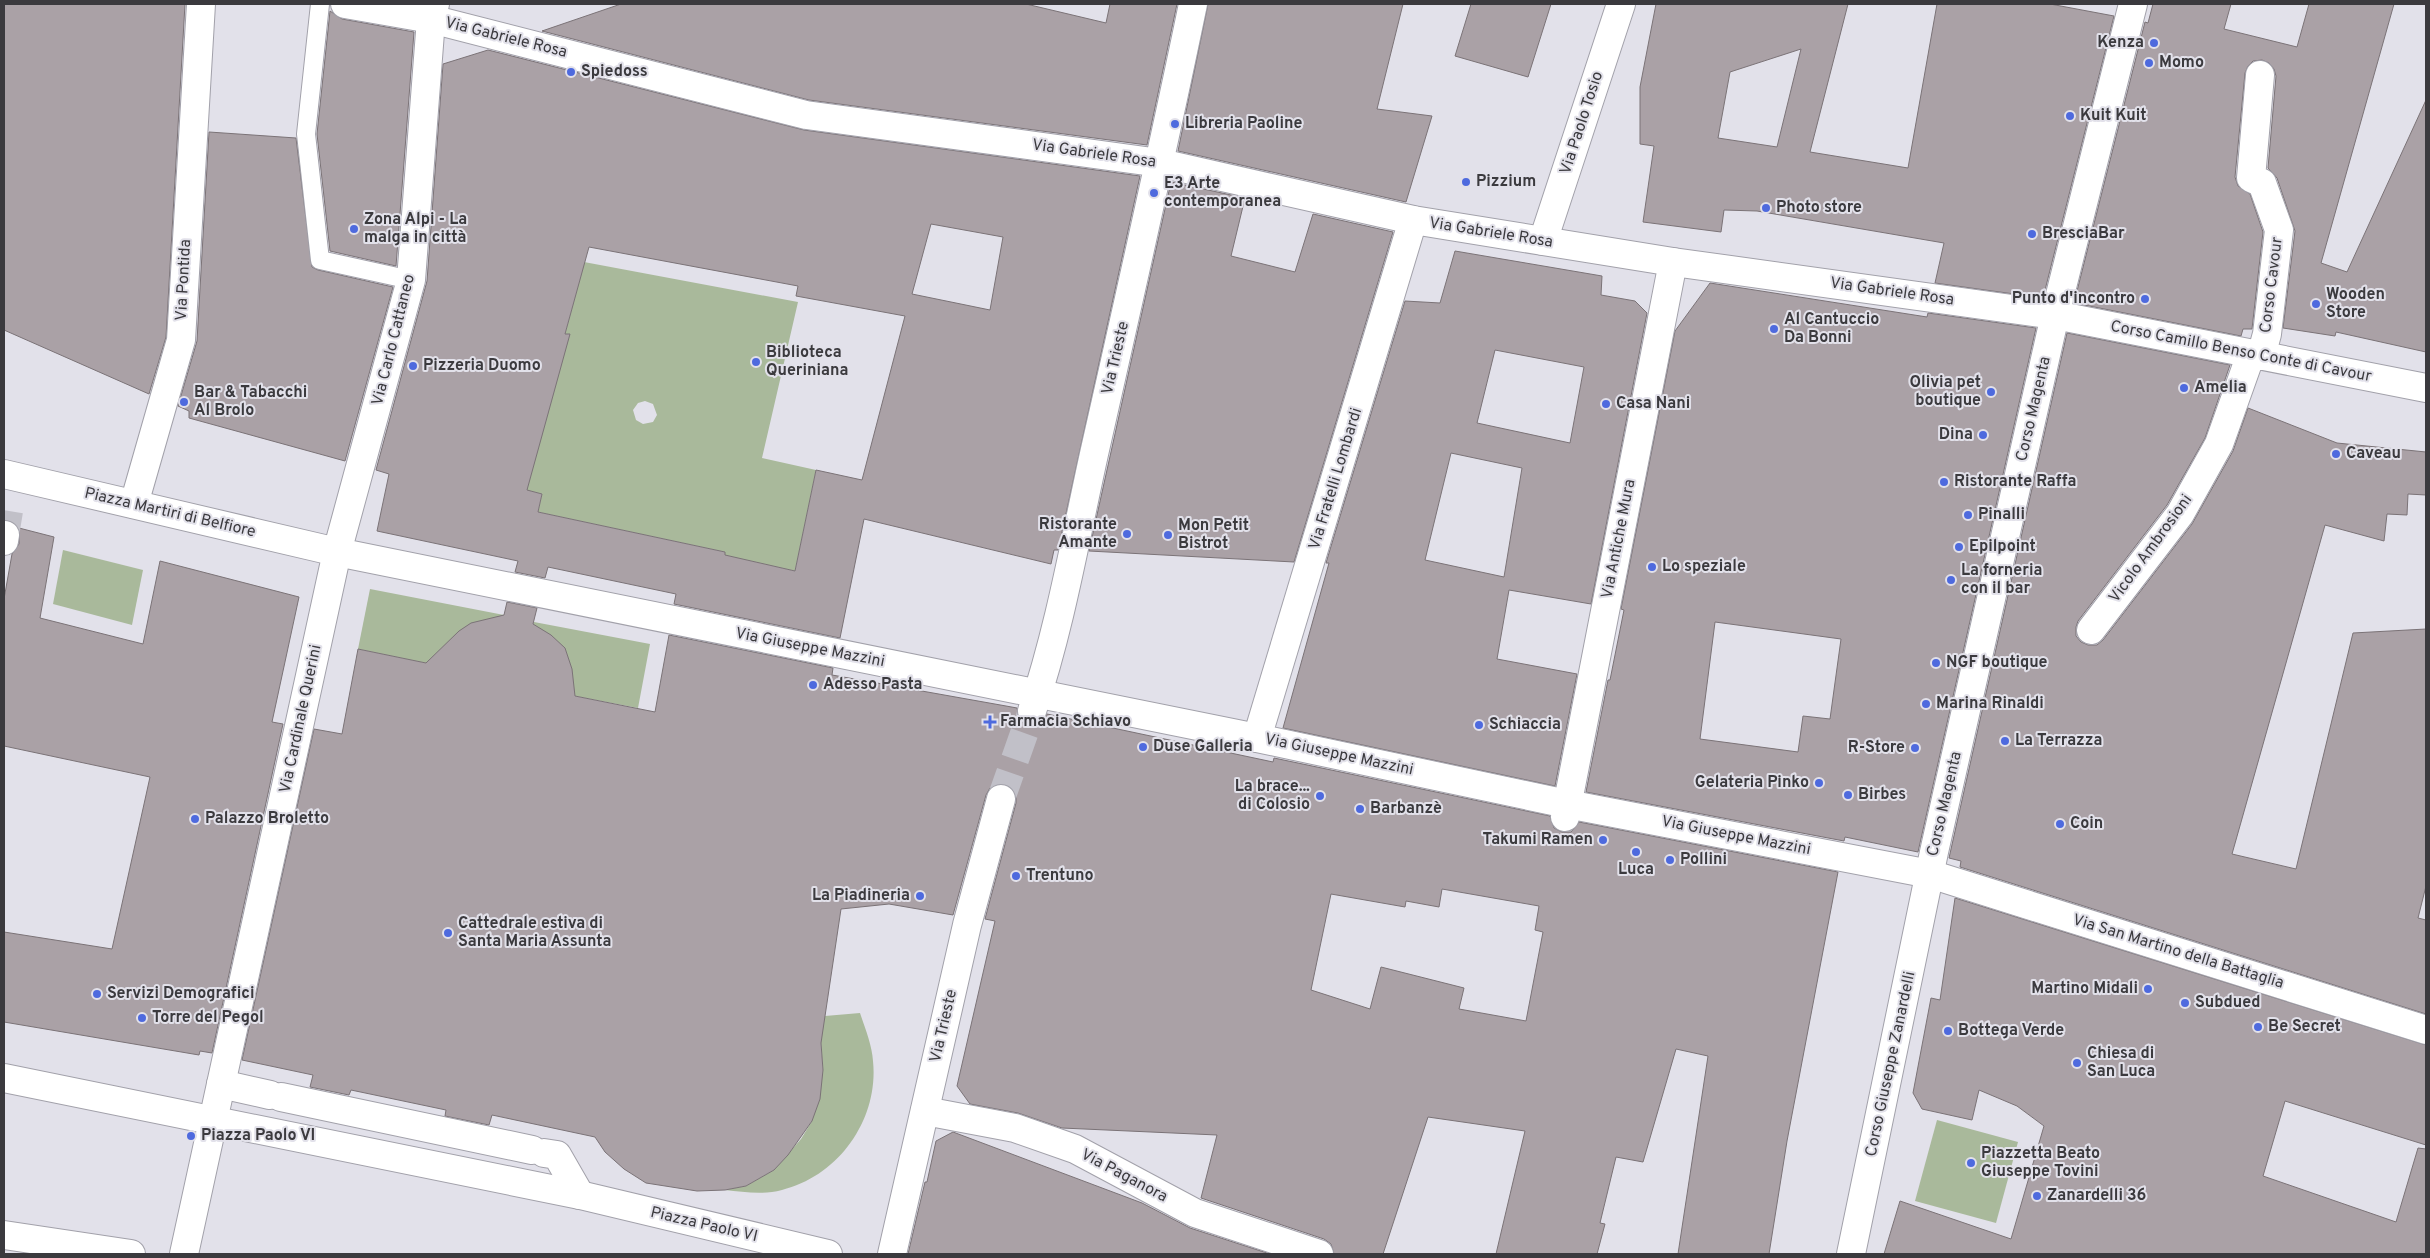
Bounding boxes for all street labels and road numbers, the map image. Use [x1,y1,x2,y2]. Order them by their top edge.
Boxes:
street label: Via Gabriele Rosa [443,13,569,63]
street label: Via Paolo Tosio [1556,69,1608,177]
street label: Via Gabriele Rosa [1031,135,1157,173]
street label: Via Gabriele Rosa [1428,213,1554,253]
street label: Corso Cavour [2256,236,2288,334]
street label: Via Pontida [172,239,196,321]
street label: Via Carlo Cattaneo [368,272,420,408]
street label: Via Gabriele Rosa [1829,273,1955,311]
street label: Corso Camillo Benso Conte di Cavour [2109,317,2373,387]
street label: Via Trieste [1098,319,1134,397]
street label: Corso Magenta [2012,355,2056,463]
street label: Via Fratelli Lombardi [1305,406,1367,552]
street label: Via Antiche Mura [1598,478,1640,600]
street label: Piazza Martiri di Belfiore [82,484,258,542]
street label: Vicolo Ambrosioni [2105,491,2197,607]
street label: Via Giuseppe Mazzini [734,624,886,672]
street label: Via Cardinale Querini [275,643,327,795]
street label: Via Giuseppe Mazzini [1263,729,1415,781]
street label: Corso Magenta [1923,750,1967,858]
street label: Via Giuseppe Mazzini [1660,812,1812,860]
street label: Via San Martino della Battaglia [2070,910,2286,994]
street label: Corso Giuseppe Zanardelli [1862,970,1920,1158]
street label: Via Trieste [926,987,962,1065]
street label: Via Paganora [1077,1145,1171,1207]
street label: Piazza Paolo VI [648,1203,760,1247]

